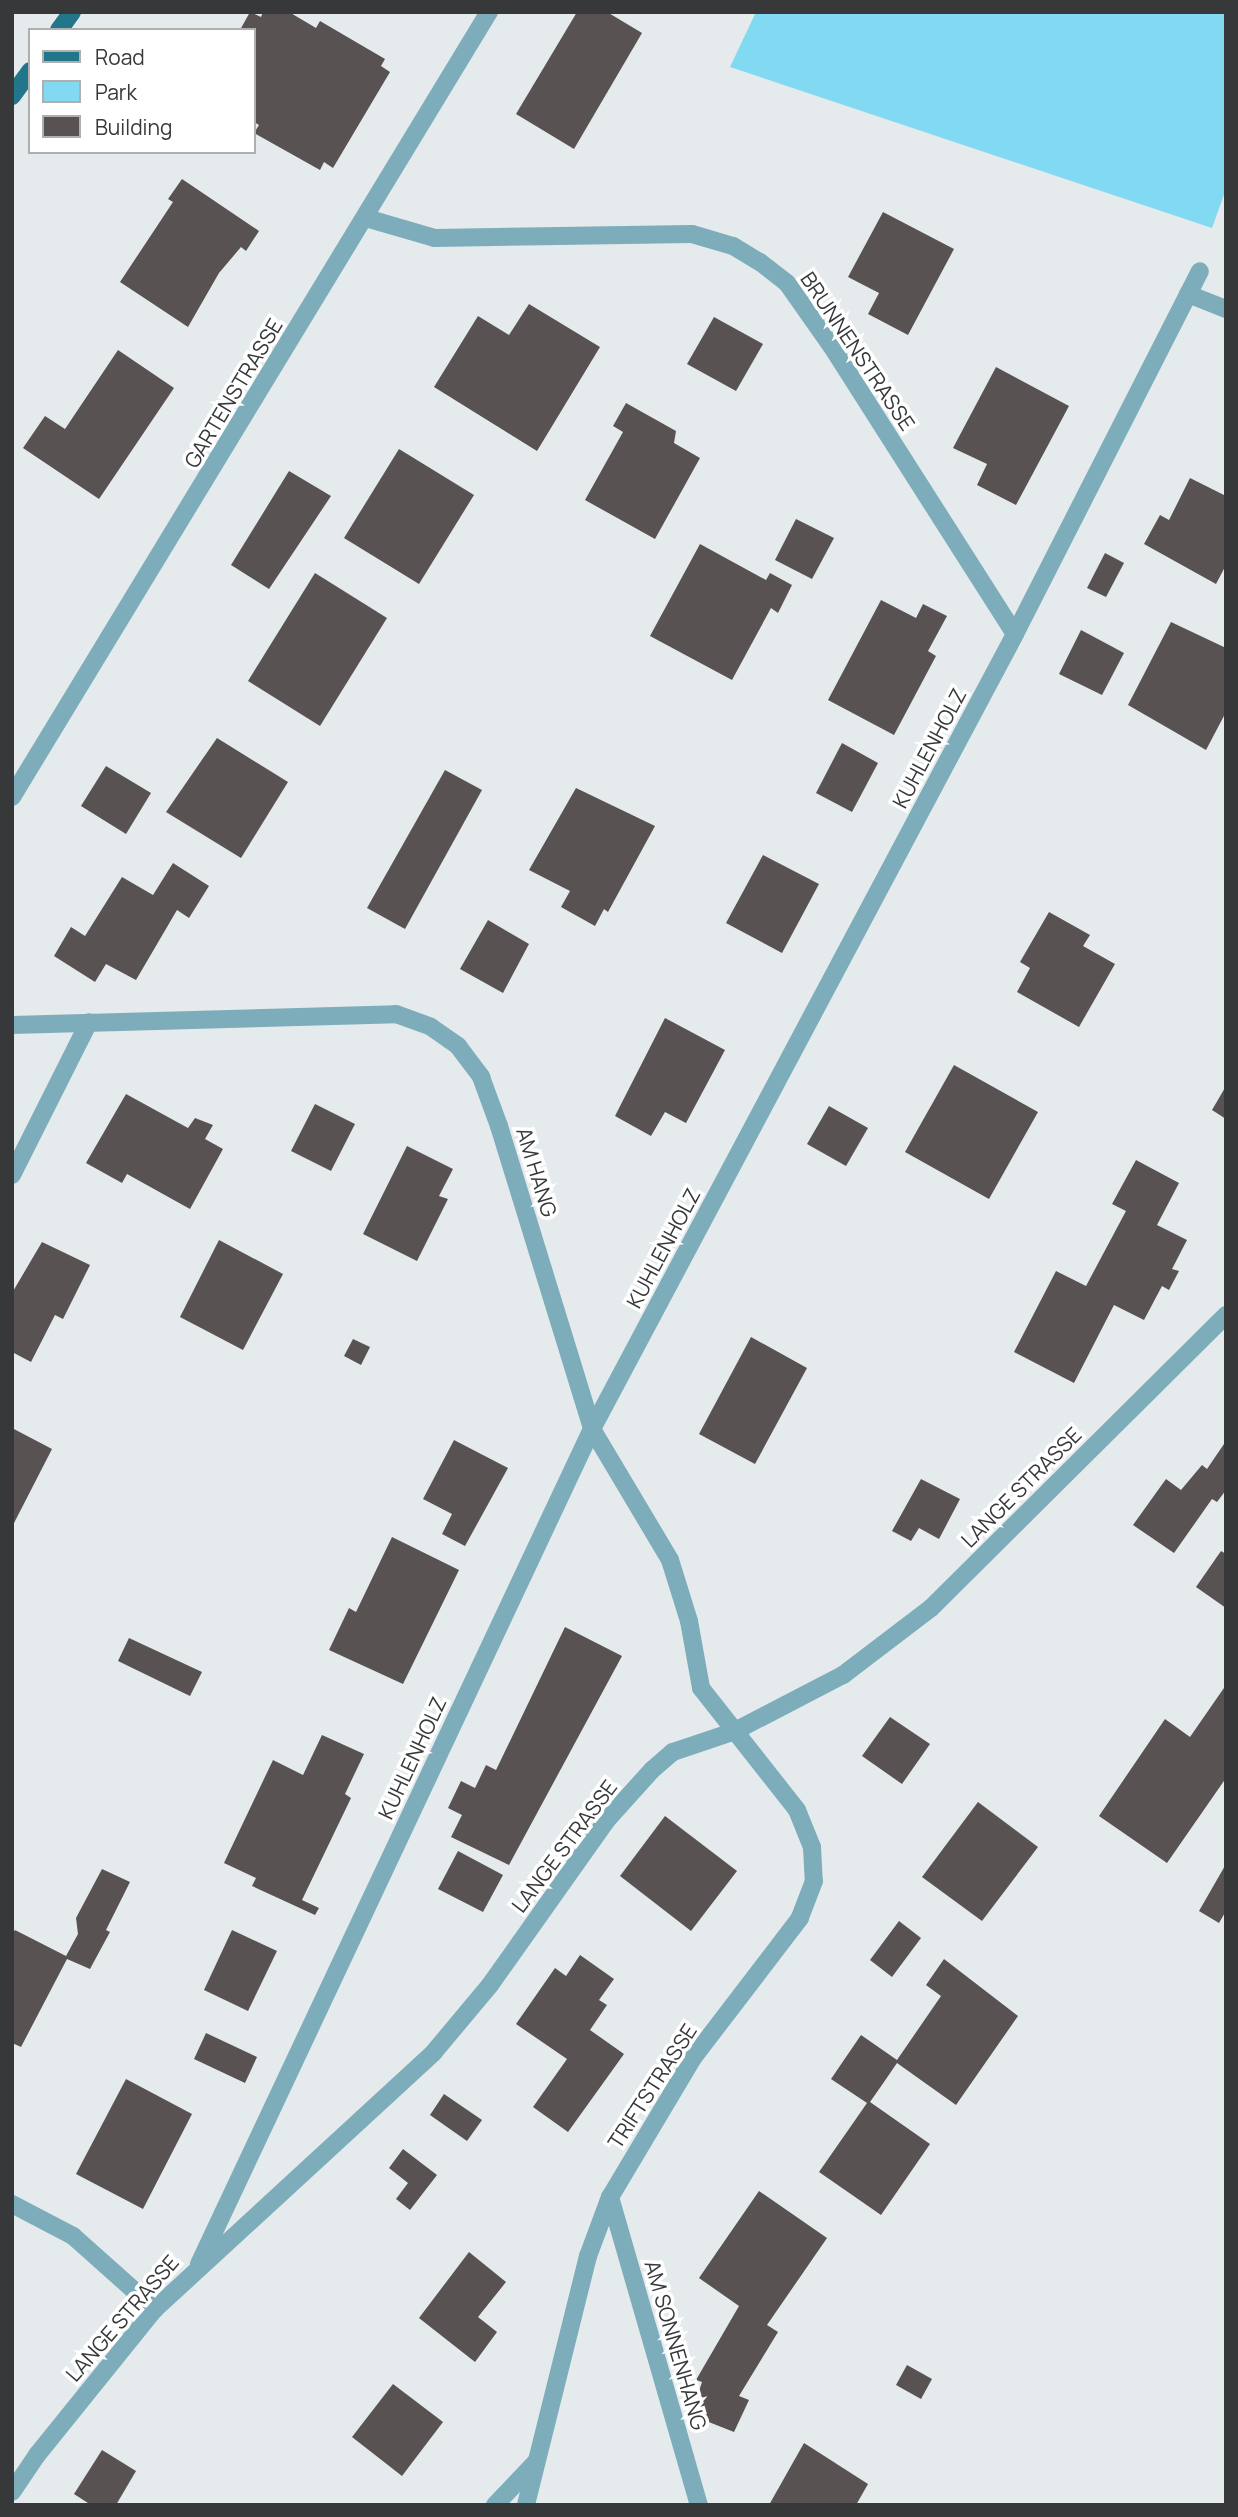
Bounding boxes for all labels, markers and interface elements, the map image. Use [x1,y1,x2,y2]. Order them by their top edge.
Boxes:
legend [28,28,256,154]
text: Road [95,43,145,71]
text: Park [95,78,137,106]
text: Building [95,113,172,141]
street label: BRUNNENSTRASSE [796,267,920,435]
street label: GARTENSTRASSE [179,314,287,472]
street label: KUHLENHOLZ [887,684,971,812]
street label: AM HANG [511,1124,563,1220]
street label: KUHLENHOLZ [621,1184,705,1312]
street label: LANGE STRASSE [956,1422,1086,1552]
street label: KUHLENHOLZ [373,1693,451,1823]
street label: LANGE STRASSE [506,1775,622,1917]
street label: TRIFTSTRASSE [602,2019,702,2153]
street label: LANGE STRASSE [60,2250,184,2386]
street label: AM SONNENHANG [640,2257,712,2433]

